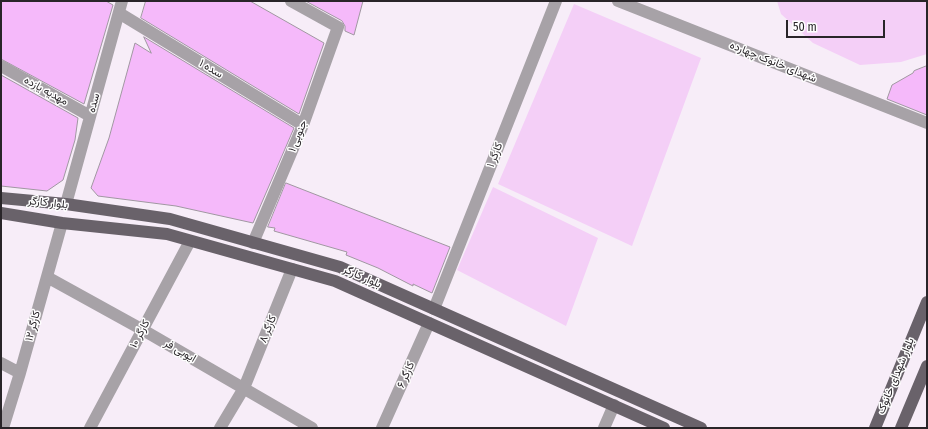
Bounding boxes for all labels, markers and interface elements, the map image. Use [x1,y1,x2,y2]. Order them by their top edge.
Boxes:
scale bar [788,12,887,38]
text: 50 m [793,20,817,34]
street label: شهدای خانوک چهارده [728,39,818,85]
street label: سده ۱ [197,57,225,81]
street label: مهدیه یازده [22,73,70,109]
street label: سده [85,92,103,114]
street label: ۱ جنوبی [286,118,310,154]
street label: کارگر ۱ [484,141,506,169]
street label: بلوار کارگر [27,194,69,212]
street label: بلوار کارگر [341,263,383,291]
street label: کارگر ۱۲ [23,309,43,343]
street label: کارگر ۸ [257,313,279,345]
street label: کارگر ۱۰ [127,318,153,350]
street label: بلوار شهدای خانوک [875,336,917,416]
street label: ایوبی فر [162,337,198,365]
street label: کارگر ۶ [394,360,418,390]

